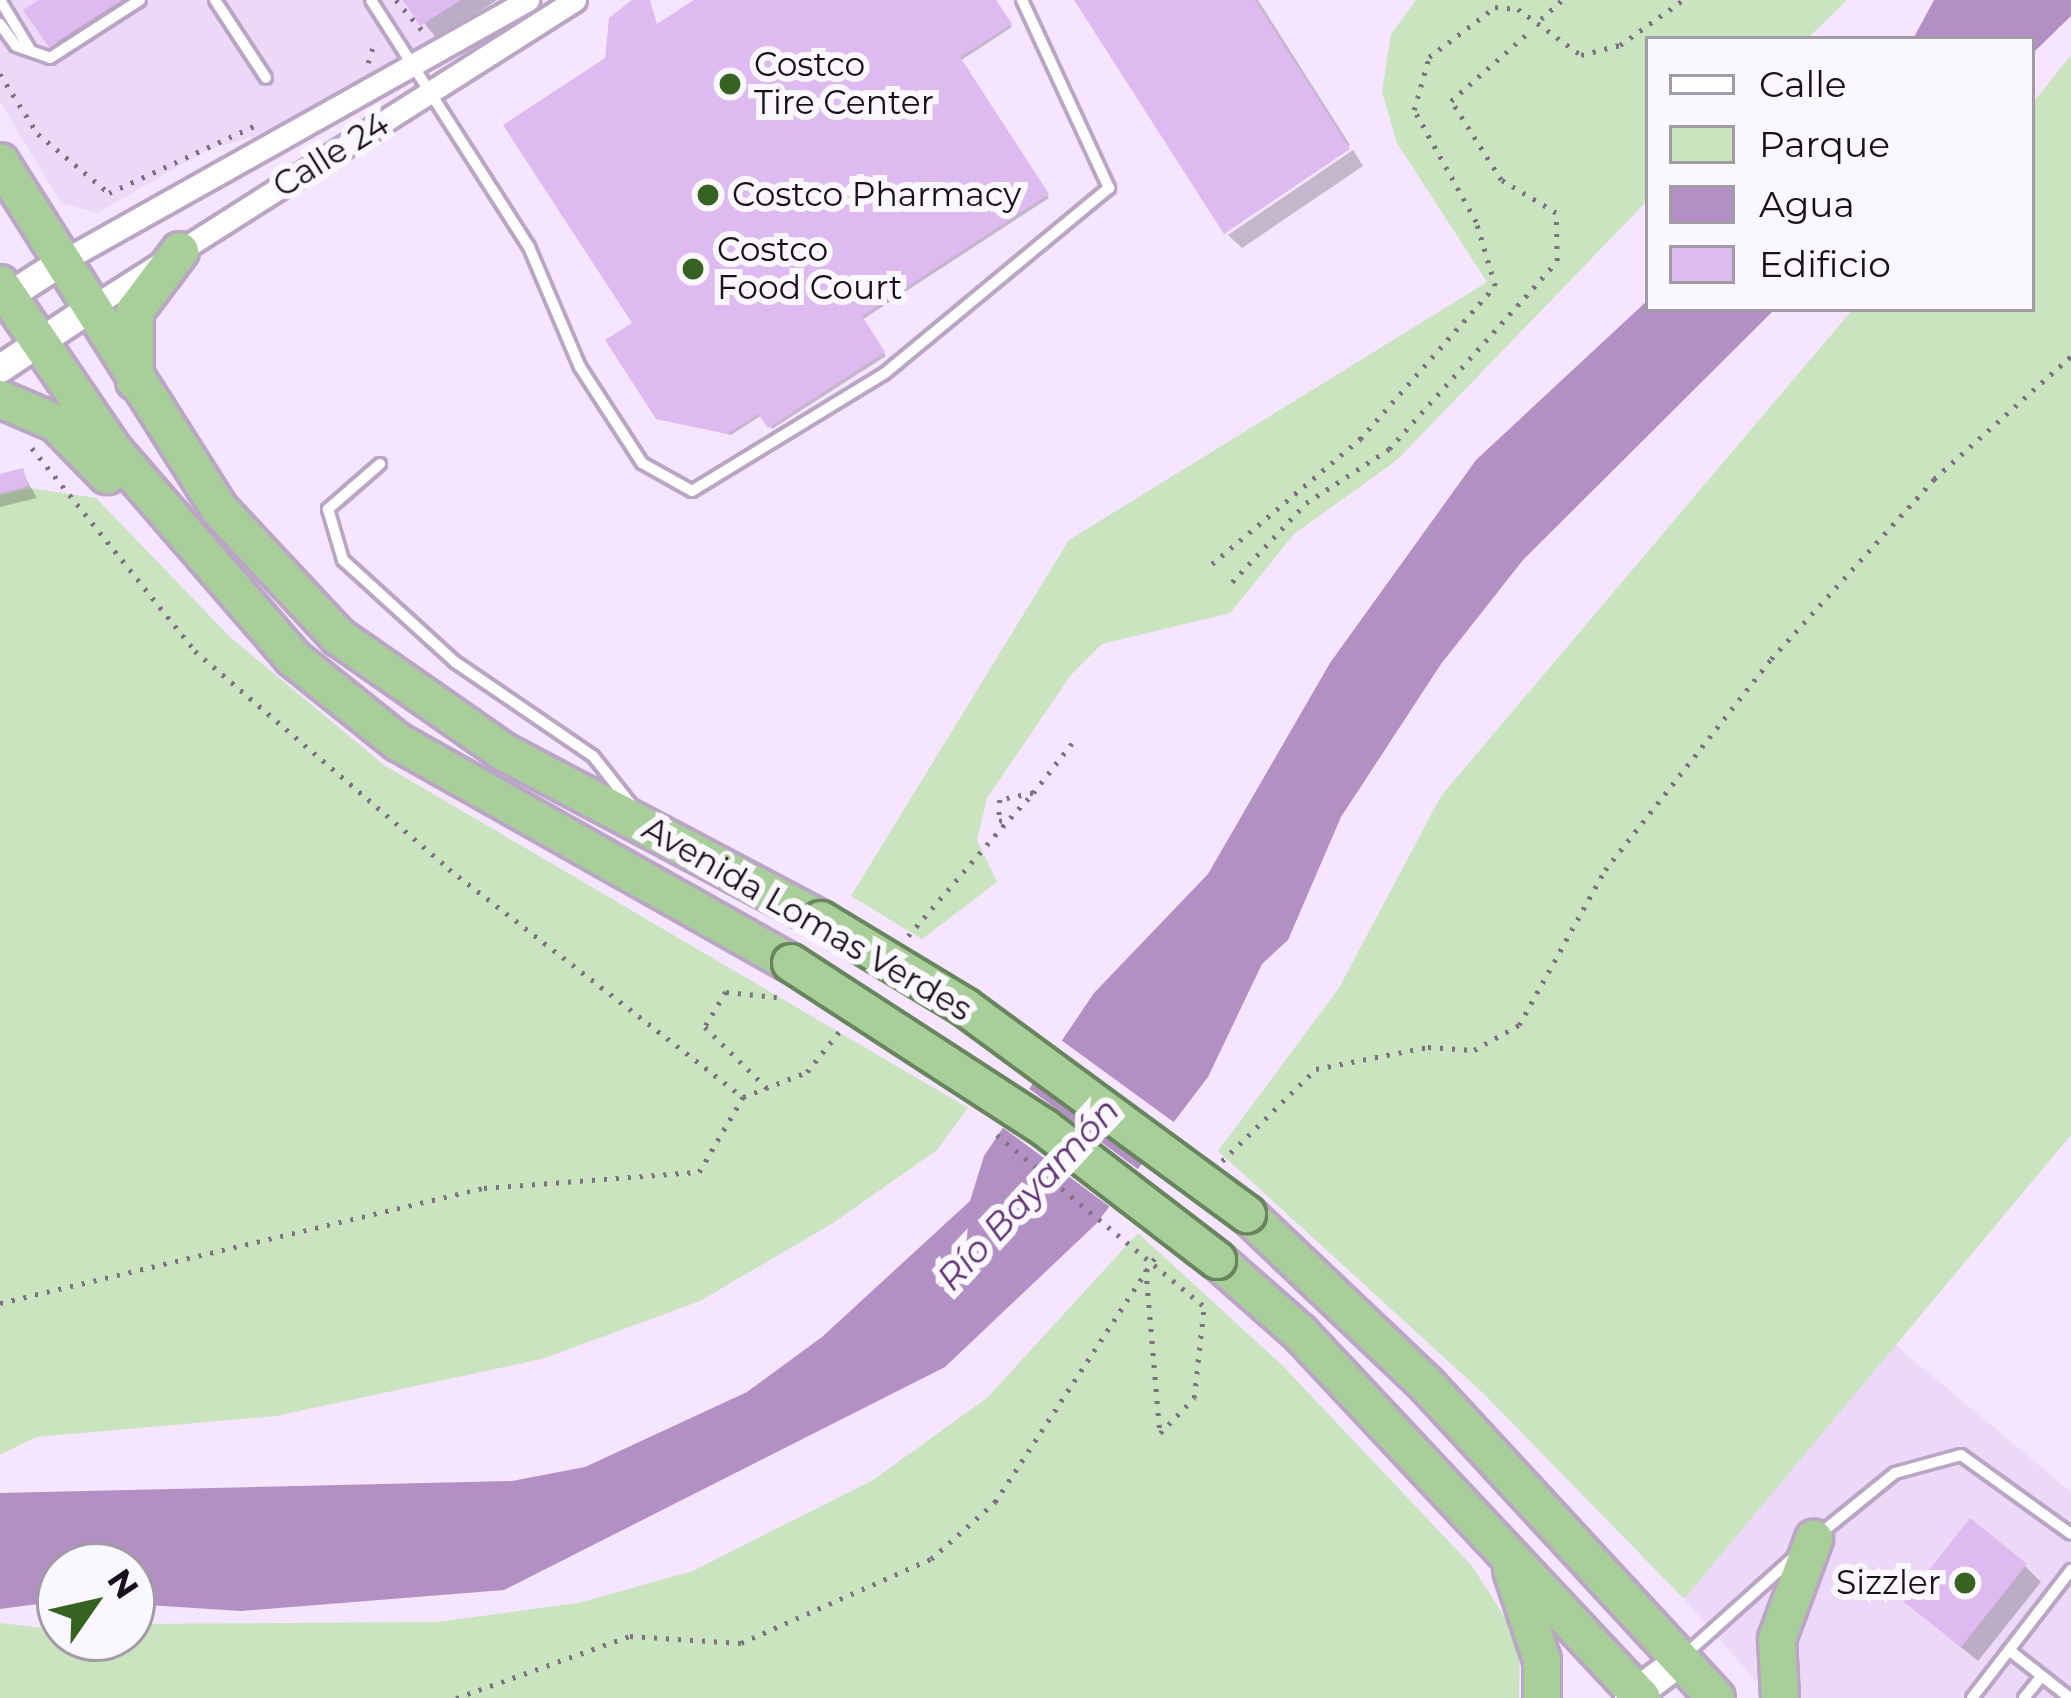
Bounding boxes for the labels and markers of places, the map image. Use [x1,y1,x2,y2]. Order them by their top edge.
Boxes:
place label: Costco Tire Center [754,45,934,123]
marker: Costco Tire Center [717,71,743,97]
place label: Costco Pharmacy [732,175,1021,215]
marker: Costco Pharmacy [695,182,721,208]
place label: Costco Food Court [717,230,902,308]
marker: Costco Food Court [680,256,706,282]
place label: Sizzler [1836,1563,1941,1603]
marker: Sizzler [1952,1570,1978,1596]

